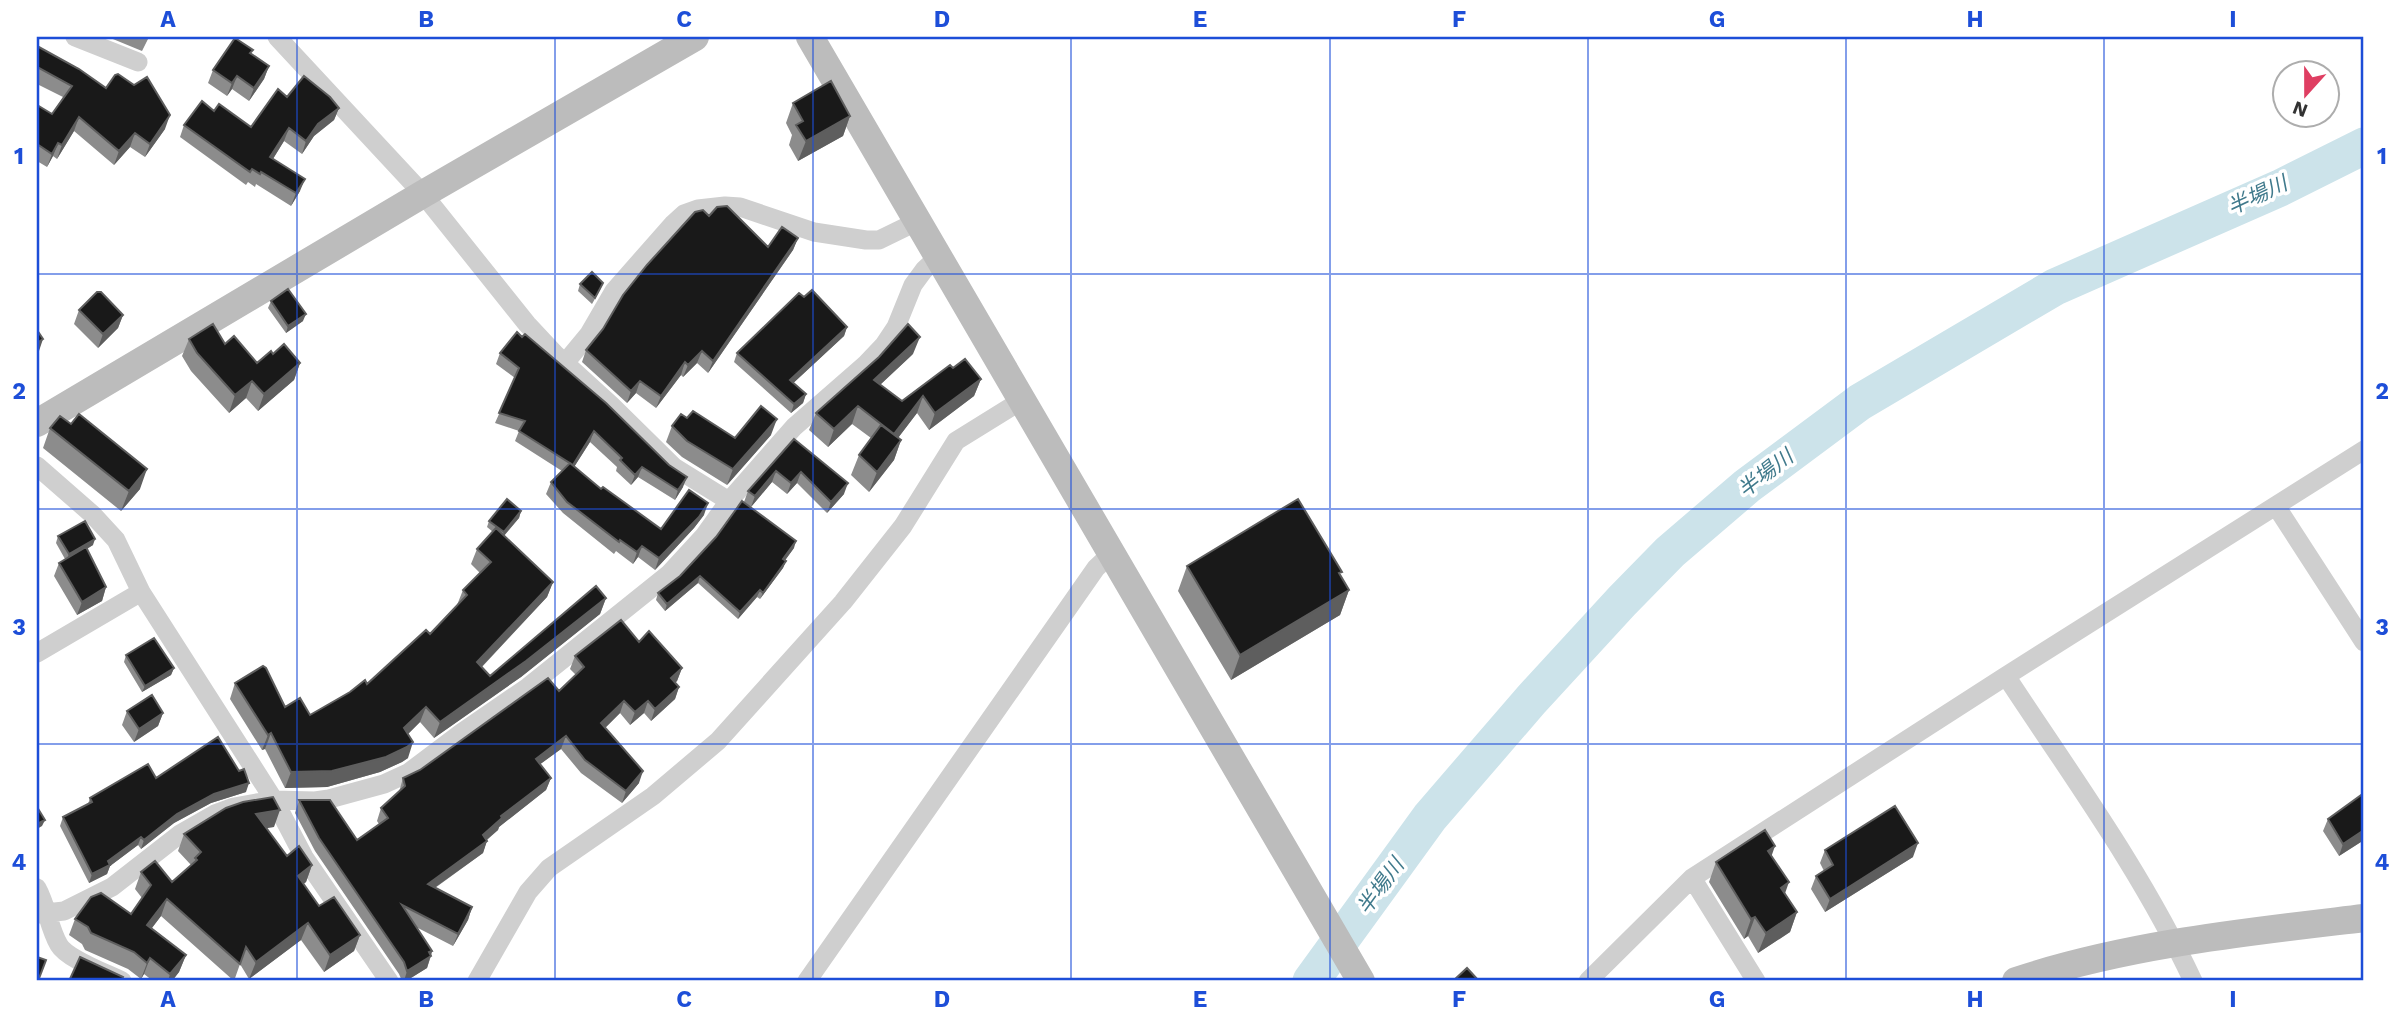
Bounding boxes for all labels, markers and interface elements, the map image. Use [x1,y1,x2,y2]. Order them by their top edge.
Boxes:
text: A [160,6,176,33]
text: B [418,6,434,33]
text: C [676,6,692,33]
text: D [934,6,950,33]
text: E [1193,6,1207,33]
text: F [1452,6,1466,33]
text: G [1709,6,1725,33]
text: H [1966,6,1984,33]
text: I [2229,6,2237,33]
north arrow [2272,60,2342,130]
text: N [2289,96,2311,123]
text: 1 [14,143,24,170]
text: 1 [2377,143,2387,170]
water label: 半場川 [2223,170,2293,220]
text: 2 [12,378,26,405]
text: 2 [2375,378,2389,405]
water label: 半場川 [1732,443,1799,502]
text: 3 [12,614,26,641]
text: 3 [2375,614,2389,641]
text: 4 [12,849,27,876]
text: 4 [2375,849,2390,876]
water label: 半場川 [1351,852,1410,919]
text: A [160,986,176,1013]
text: B [418,986,434,1013]
text: C [676,986,692,1013]
text: D [934,986,950,1013]
text: E [1193,986,1207,1013]
text: F [1452,986,1466,1013]
text: G [1709,986,1725,1013]
text: H [1966,986,1984,1013]
text: I [2229,986,2237,1013]

